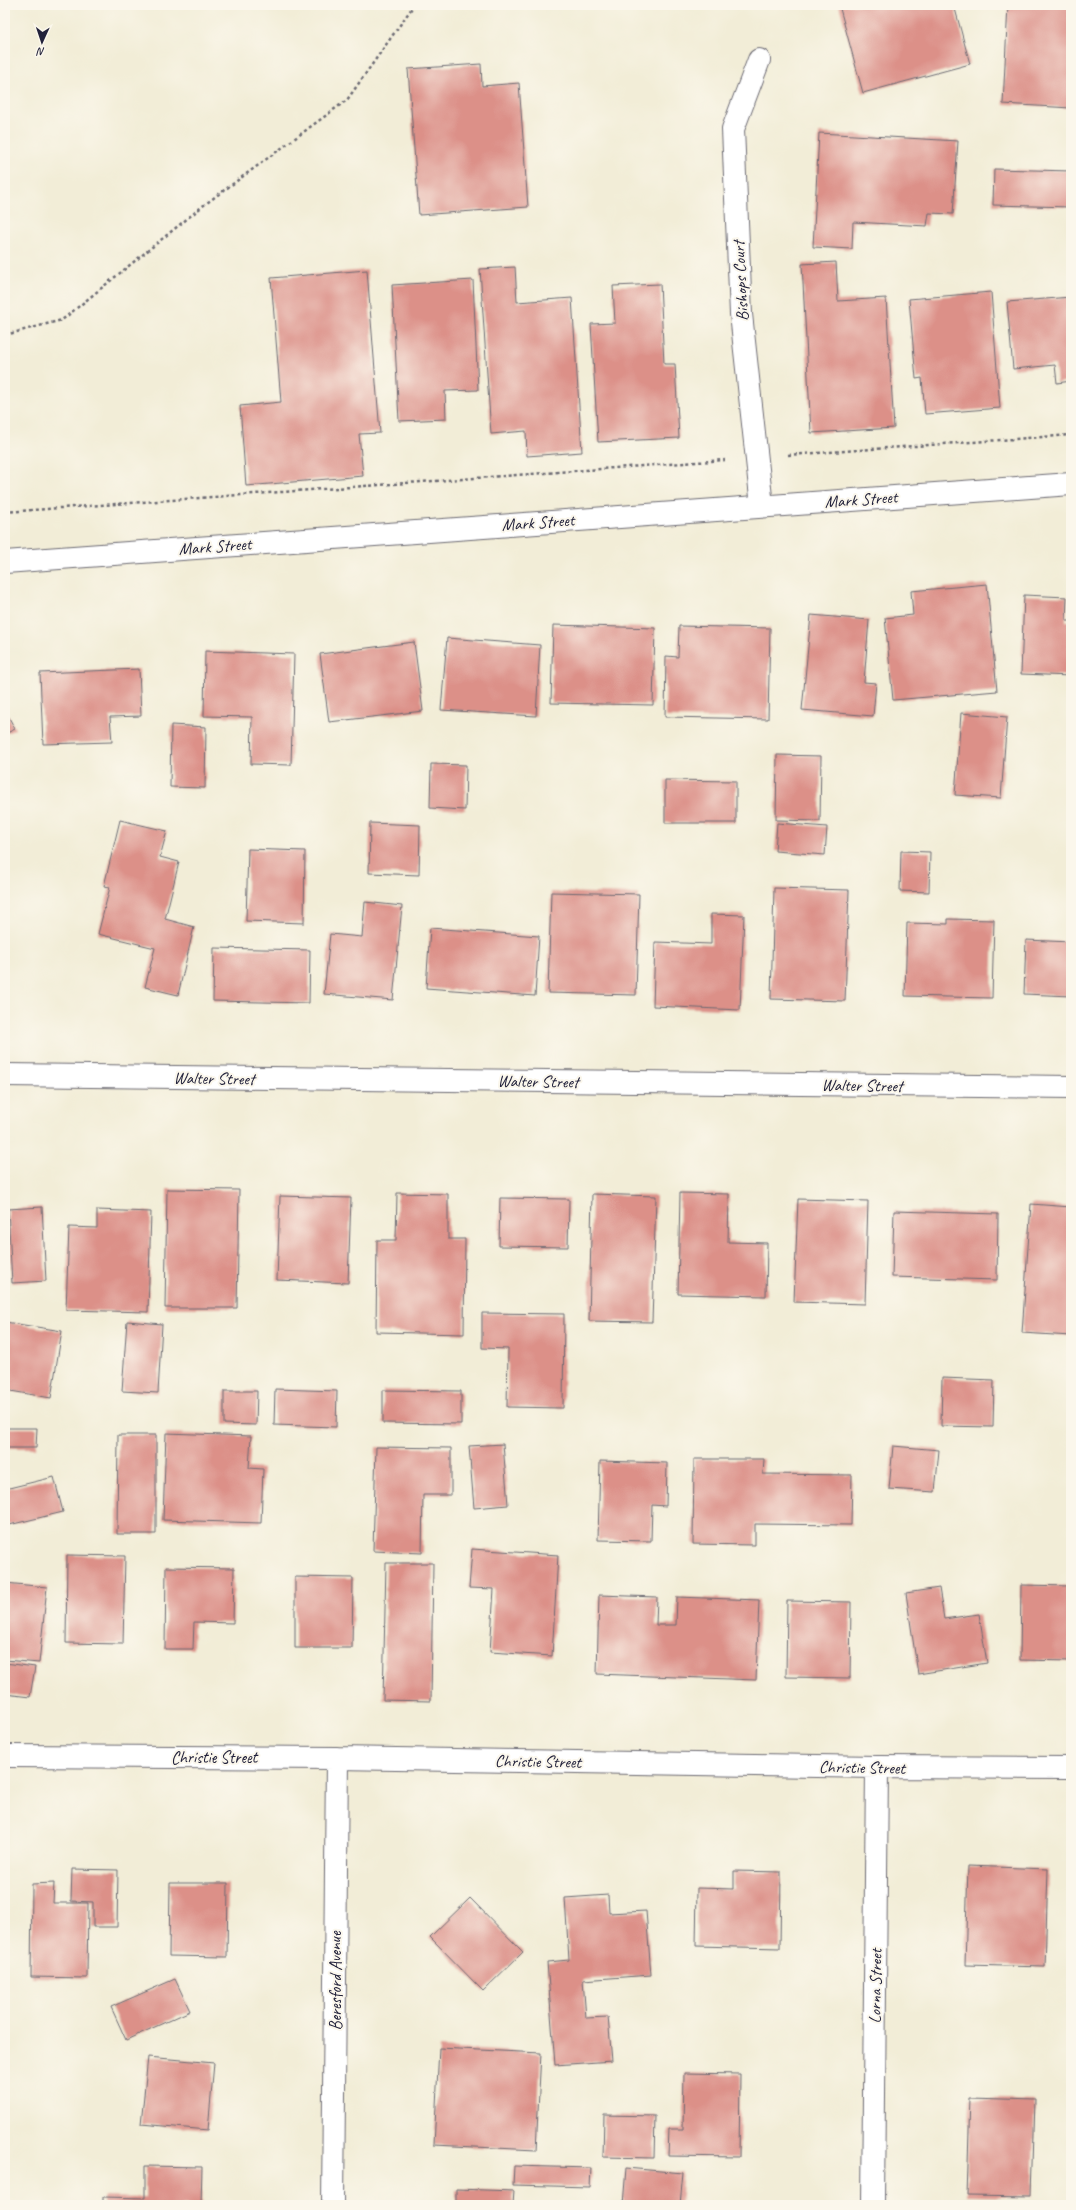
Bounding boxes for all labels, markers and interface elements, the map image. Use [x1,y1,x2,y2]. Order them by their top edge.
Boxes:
north arrow [22,22,62,62]
text: N [36,45,45,59]
street label: Bishops Court [728,238,753,322]
street label: Mark Street [824,486,900,513]
street label: Mark Street [501,509,577,536]
street label: Mark Street [178,533,254,560]
street label: Walter Street [173,1067,257,1090]
street label: Walter Street [497,1070,581,1093]
street label: Walter Street [821,1074,905,1097]
street label: Christie Street [171,1747,259,1768]
street label: Christie Street [495,1750,584,1773]
street label: Christie Street [819,1756,908,1779]
street label: Beresford Avenue [325,1930,346,2030]
street label: Lorna Street [864,1946,887,2024]

